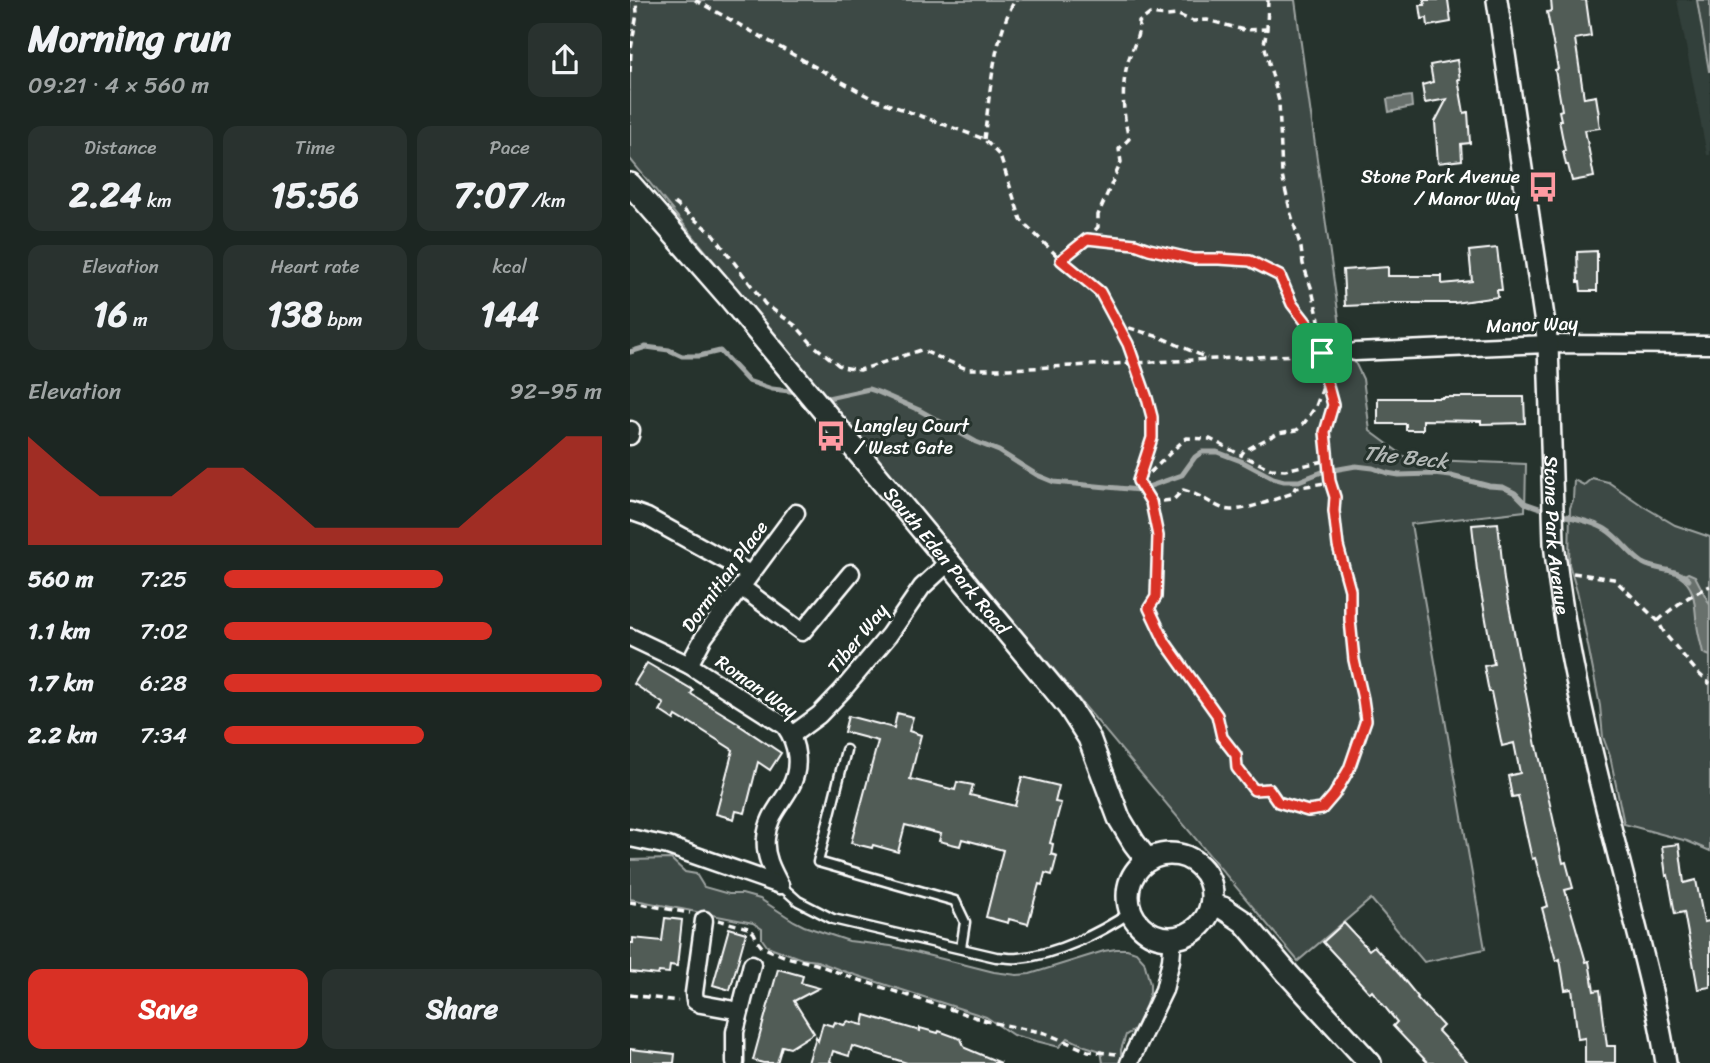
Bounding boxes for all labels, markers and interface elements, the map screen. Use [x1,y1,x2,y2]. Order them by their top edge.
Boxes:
text: Morning run [28,5,231,72]
button: share [528,23,602,97]
text: 09:21 · 4 × 560 m [28,65,209,106]
text: Distance [84,131,156,164]
text: Time [295,131,335,164]
text: Pace [490,131,530,164]
place label: Stone Park Avenue / Manor Way [1361,160,1520,215]
text: 2.24 [69,164,142,226]
text: 15:56 [271,164,359,226]
text: 7:07 [454,164,526,226]
bus stop icon: Stone Park Avenue / Manor Way [1526,170,1560,204]
text: km [142,184,172,217]
text: /km [526,184,566,217]
text: Elevation [82,250,159,283]
text: Heart rate [270,250,360,283]
text: kcal [492,250,527,283]
text: 16 [93,283,128,345]
text: 138 [267,283,323,345]
text: 144 [480,283,539,345]
text: m [128,303,148,336]
text: bpm [323,303,363,336]
street label: Manor Way [1486,306,1579,343]
pin [1292,323,1352,383]
icon: arrive [1303,334,1341,372]
text: Elevation [28,371,121,412]
text: 92–95 m [510,371,602,412]
place label: Langley Court / West Gate [854,409,970,464]
bus stop icon: Langley Court / West Gate [814,419,848,453]
water label: The Beck [1362,434,1452,481]
street label: Stone Park Avenue [1534,455,1580,617]
street label: South Eden Park Road [875,479,1020,644]
street label: Dormitian Place [672,513,776,639]
text: 560 m [28,559,93,600]
text: 7:25 [140,559,187,600]
street label: Tiber Way [818,596,896,681]
text: 1.1 km [28,611,91,652]
text: 7:02 [140,611,188,652]
street label: Roman Way [708,646,805,727]
text: 1.7 km [28,663,94,704]
text: 6:28 [140,663,187,704]
text: 2.2 km [28,715,97,756]
text: 7:34 [140,715,187,756]
button: Save [28,969,308,1049]
button: Share [322,969,602,1049]

